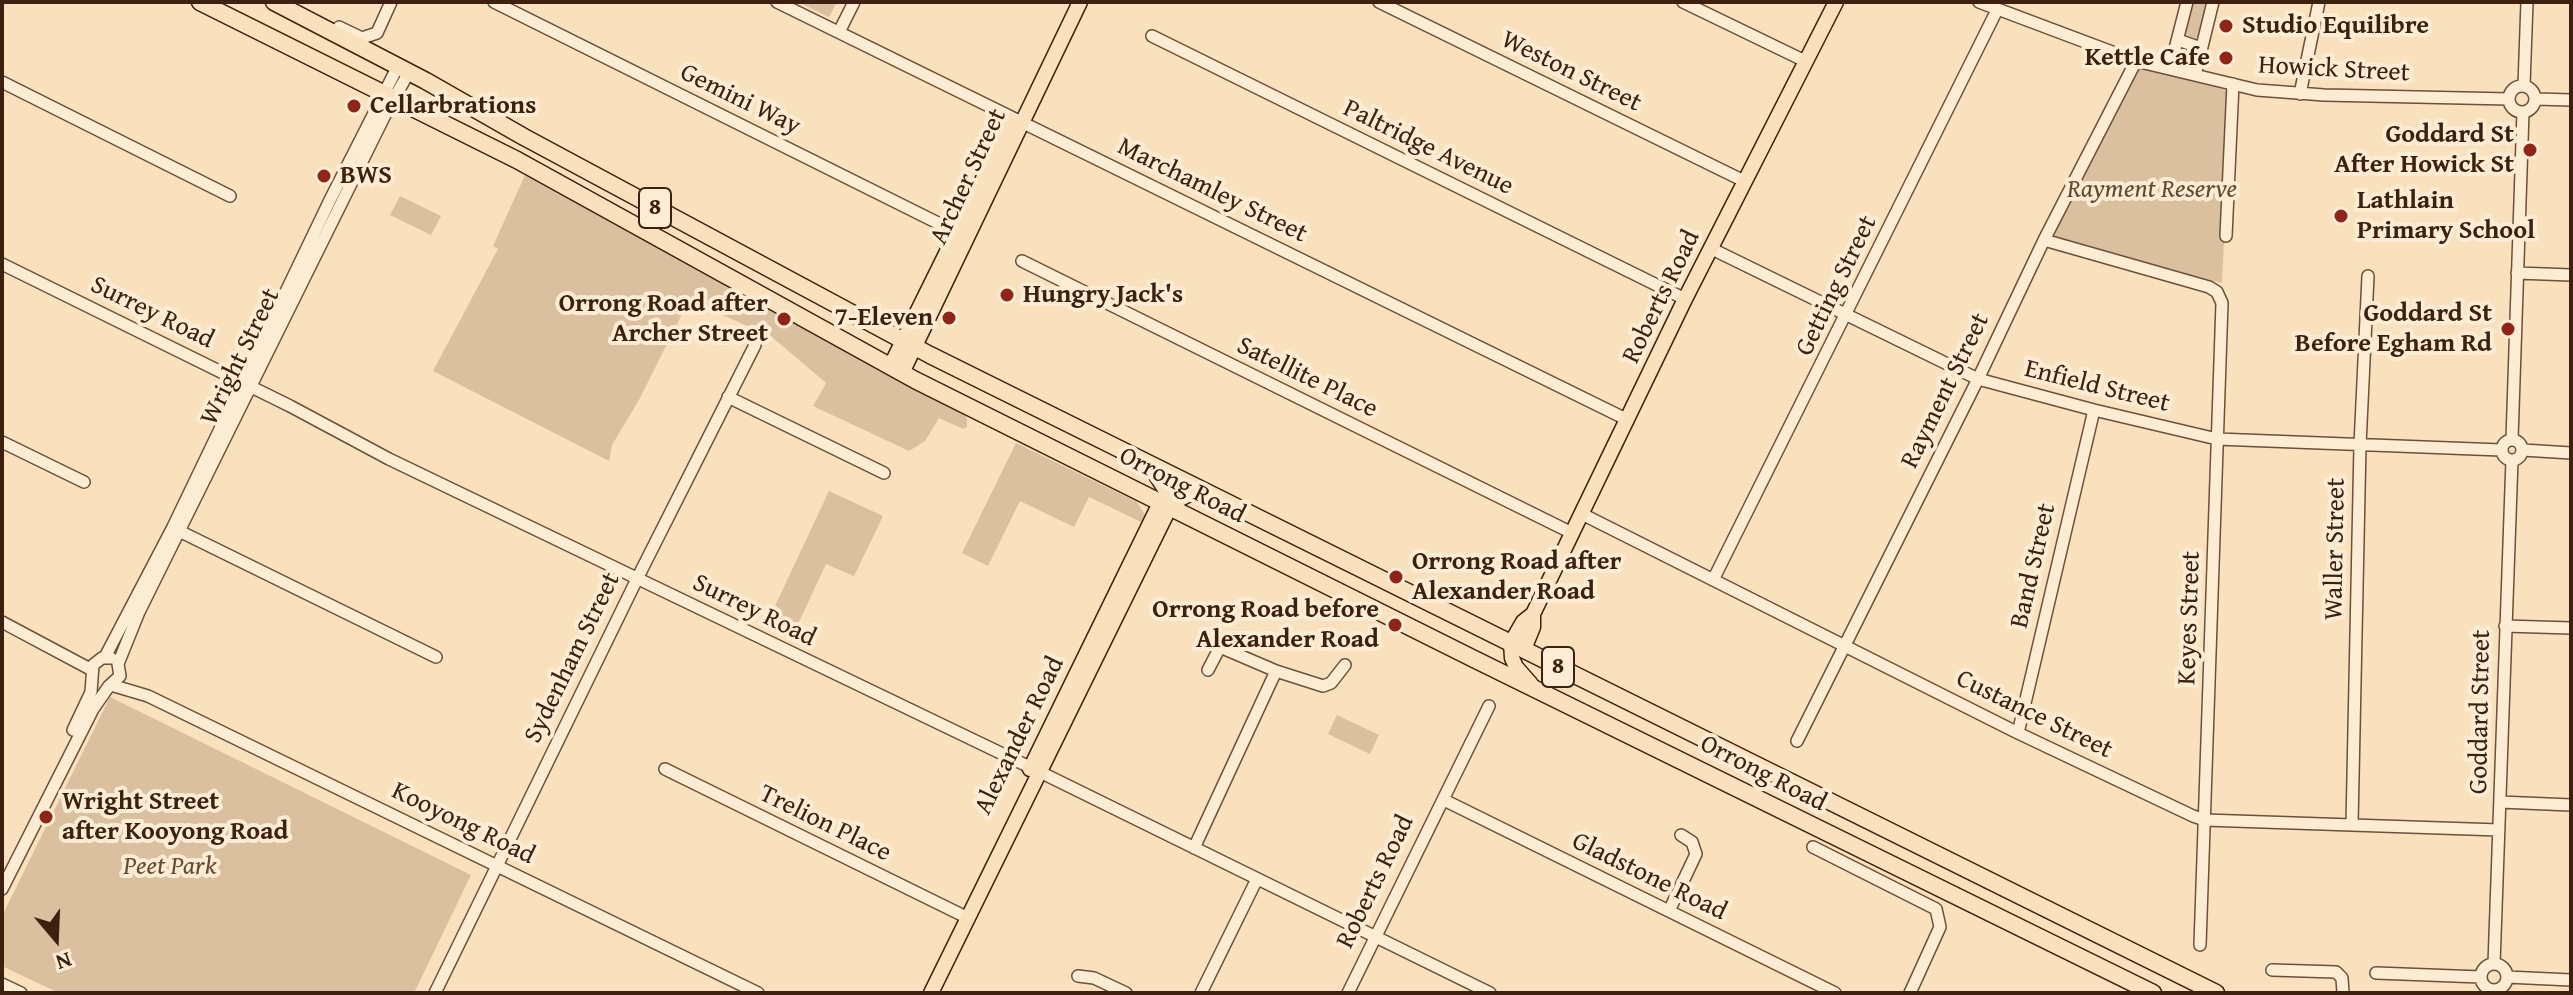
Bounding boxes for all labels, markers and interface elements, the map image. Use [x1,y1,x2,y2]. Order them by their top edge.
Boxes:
place label: Studio Equilibre [2242,10,2429,42]
marker: Studio Equilibre [2217,17,2235,35]
street label: Weston Street [1496,25,1646,119]
place label: Kettle Cafe [2085,42,2210,74]
marker: Kettle Cafe [2217,49,2235,67]
street label: Howick Street [2257,50,2411,90]
street label: Gemini Way [675,57,805,143]
place label: Cellarbrations [370,90,536,122]
street label: Paltridge Avenue [1338,93,1518,203]
marker: Cellarbrations [345,97,363,115]
street label: Archer Street [924,104,1014,250]
place label: Goddard St After Howick St [2334,119,2514,180]
street label: Marchamley Street [1112,132,1312,250]
marker: Goddard St After Howick St [2521,141,2539,159]
place label: BWS [340,160,392,192]
marker: BWS [315,167,333,185]
park label: Rayment Reserve [2067,174,2237,206]
place label: Lathlain Primary School [2357,185,2535,246]
road number: 8 [639,188,671,228]
marker: Lathlain Primary School [2332,207,2350,225]
street label: Getting Street [1790,211,1884,361]
street label: Roberts Road [1616,225,1708,369]
street label: Surrey Road [85,270,219,356]
place label: Hungry Jack's [1023,279,1183,311]
street label: Wright Street [194,284,288,430]
marker: Hungry Jack's [998,286,1016,304]
place label: Orrong Road after Archer Street [559,288,768,350]
place label: Goddard St Before Egham Rd [2295,298,2492,360]
place label: 7-Eleven [835,302,933,334]
street label: Rayment Street [1895,308,1997,474]
marker: 7-Eleven [940,309,958,327]
marker: Orrong Road after Archer Street [775,310,793,328]
marker: Goddard St Before Egham Rd [2499,320,2517,338]
street label: Satellite Place [1232,331,1382,425]
street label: Enfield Street [2021,354,2173,420]
street label: Orrong Road [1114,441,1250,531]
street label: Waller Street [2319,478,2353,620]
street label: Band Street [2005,501,2063,631]
place label: Orrong Road after Alexander Road [1412,546,1621,608]
street label: Keyes Street [2172,550,2208,686]
street label: Sydenham Street [518,568,628,748]
street label: Surrey Road [687,568,821,654]
marker: Orrong Road after Alexander Road [1387,568,1405,586]
place label: Orrong Road before Alexander Road [1152,594,1379,656]
marker: Orrong Road before Alexander Road [1386,616,1404,634]
street label: Goddard Street [2464,630,2498,794]
road number: 8 [1542,647,1574,687]
street label: Alexander Road [968,652,1072,820]
street label: Custance Street [1951,664,2117,766]
street label: Orrong Road [1695,729,1831,819]
street label: Kooyong Road [386,776,540,872]
street label: Trelion Place [754,779,896,869]
place label: Wright Street after Kooyong Road [62,786,288,848]
marker: Wright Street after Kooyong Road [37,808,55,826]
street label: Roberts Road [1330,810,1422,954]
street label: Gladstone Road [1566,826,1732,928]
park label: Peet Park [123,851,217,883]
north arrow [16,899,96,979]
text: N [52,944,76,979]

